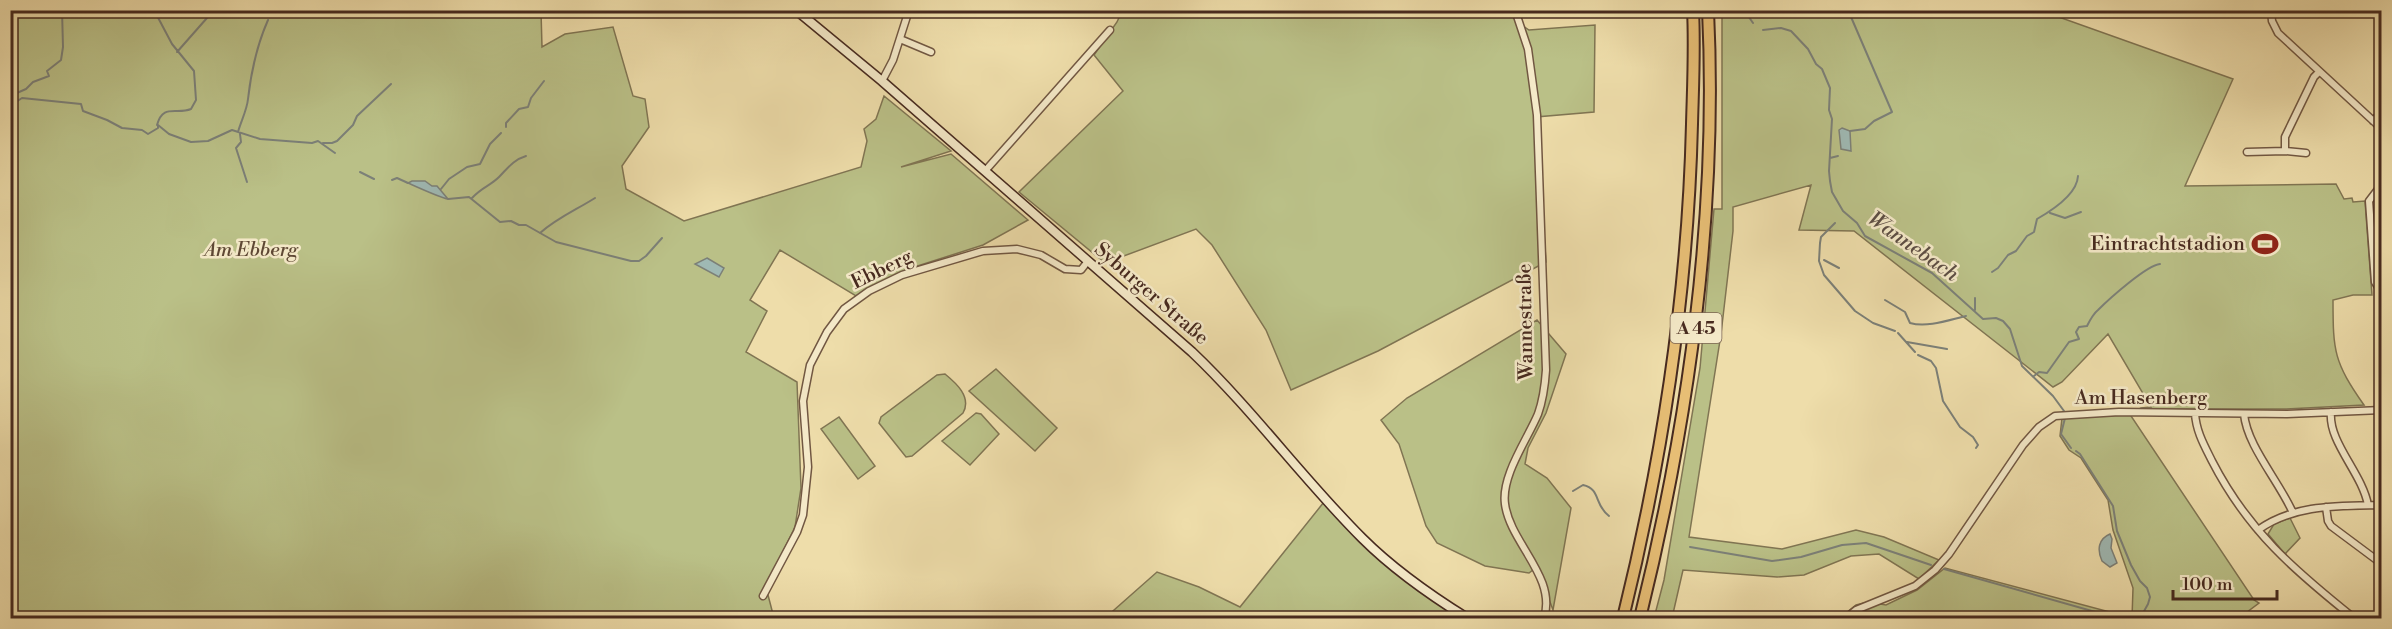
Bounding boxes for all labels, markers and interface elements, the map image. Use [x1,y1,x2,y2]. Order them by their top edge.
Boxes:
water label: Wannebach [1863,206,1964,288]
sports icon: Eintrachtstadion [2250,229,2280,259]
place label: Eintrachtstadion [2090,232,2245,257]
street label: Syburger Straße [1089,237,1213,351]
park label: Am Ebberg [202,238,299,263]
street label: Ebberg [847,244,918,296]
street label: Wannestraße [1512,263,1540,382]
road number: A 45 [1670,313,1722,343]
street label: Am Hasenberg [2074,386,2208,411]
scale bar [2173,563,2276,601]
text: 100 m [2182,573,2233,596]

